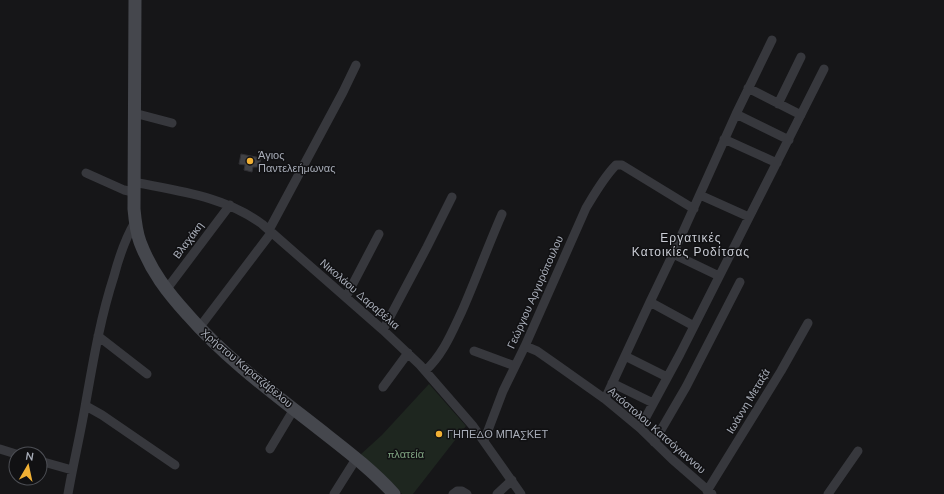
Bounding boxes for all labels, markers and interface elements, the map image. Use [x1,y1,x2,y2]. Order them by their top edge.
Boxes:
place label: Άγιος Παντελεήμωνας [258,148,336,176]
marker: Άγιος Παντελεήμωνας [245,156,255,166]
street label: Βλαχάκη [170,219,207,262]
district label: Εργατικές Κατοικίες Ροδίτσας [632,230,750,260]
street label: Γεώργιου Αργυρόπουλου [504,233,567,351]
street label: Νικολάου Δαραβέλια [317,256,403,334]
street label: Χρήστου Καρατζάβελου [198,326,296,411]
street label: Ιωάννη Μεταξά [723,365,774,437]
street label: Απόστολου Κατσόγιαννου [605,384,709,477]
place label: ΓΗΠΕΔΟ ΜΠΑΣΚΕΤ [447,427,548,442]
marker: ΓΗΠΕΔΟ ΜΠΑΣΚΕΤ [434,429,444,439]
north arrow [8,446,48,486]
park label: πλατεία [388,447,425,462]
text: N [24,449,35,465]

